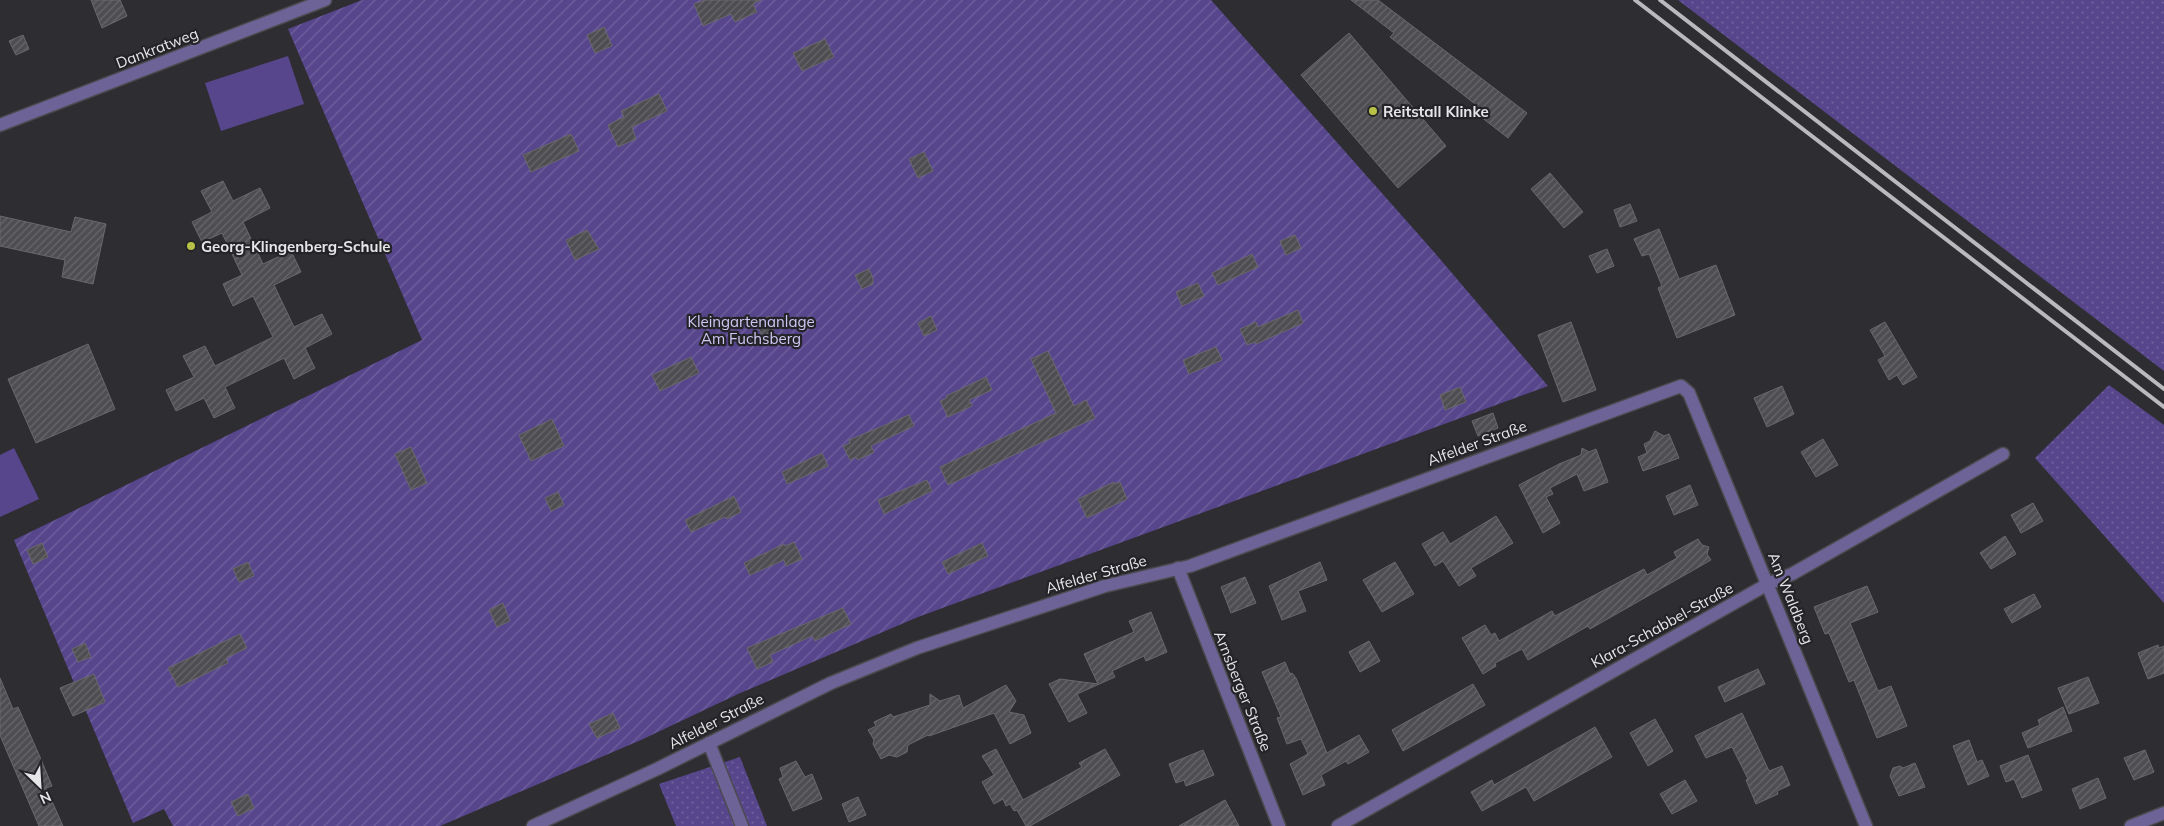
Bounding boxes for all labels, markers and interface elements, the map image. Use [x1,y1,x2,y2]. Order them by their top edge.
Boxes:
street label: Dankratweg [113,24,201,72]
place label: Reitstall Klinke [1383,102,1489,121]
marker: Reitstall Klinke [1367,105,1379,117]
place label: Georg-Klingenberg-Schule [201,237,391,256]
marker: Georg-Klingenberg-Schule [185,240,197,252]
park label: Kleingartenanlage Am Fuchsberg [687,312,815,348]
street label: Alfelder Straße [1425,416,1529,470]
street label: Am Waldberg [1764,549,1818,647]
street label: Alfelder Straße [1043,550,1149,598]
street label: Klara-Schabbel-Straße [1588,578,1736,672]
street label: Arnsberger Straße [1210,628,1276,754]
street label: Alfelder Straße [665,689,767,753]
north arrow [15,761,65,811]
text: N [37,787,54,808]

